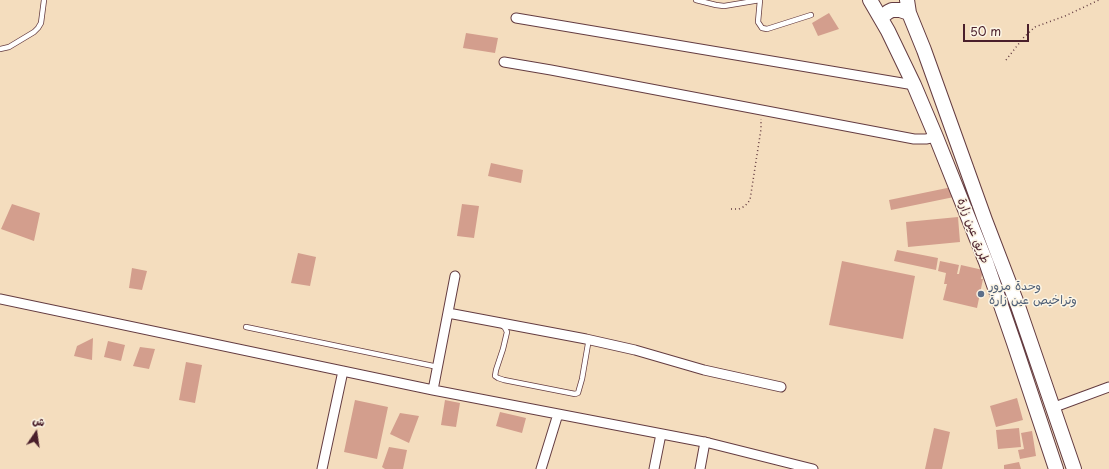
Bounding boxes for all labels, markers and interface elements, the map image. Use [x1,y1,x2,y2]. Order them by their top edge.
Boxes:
scale bar [965,16,1031,42]
text: 50 m [970,22,1001,40]
street label: طريق عين زارة [954,196,992,266]
place label: وحدة مرور وتراخيص عين زارة [989,280,1077,308]
marker: وحدة مرور وتراخيص عين زارة [976,289,986,299]
text: ش [31,411,47,430]
north arrow [16,413,56,453]

